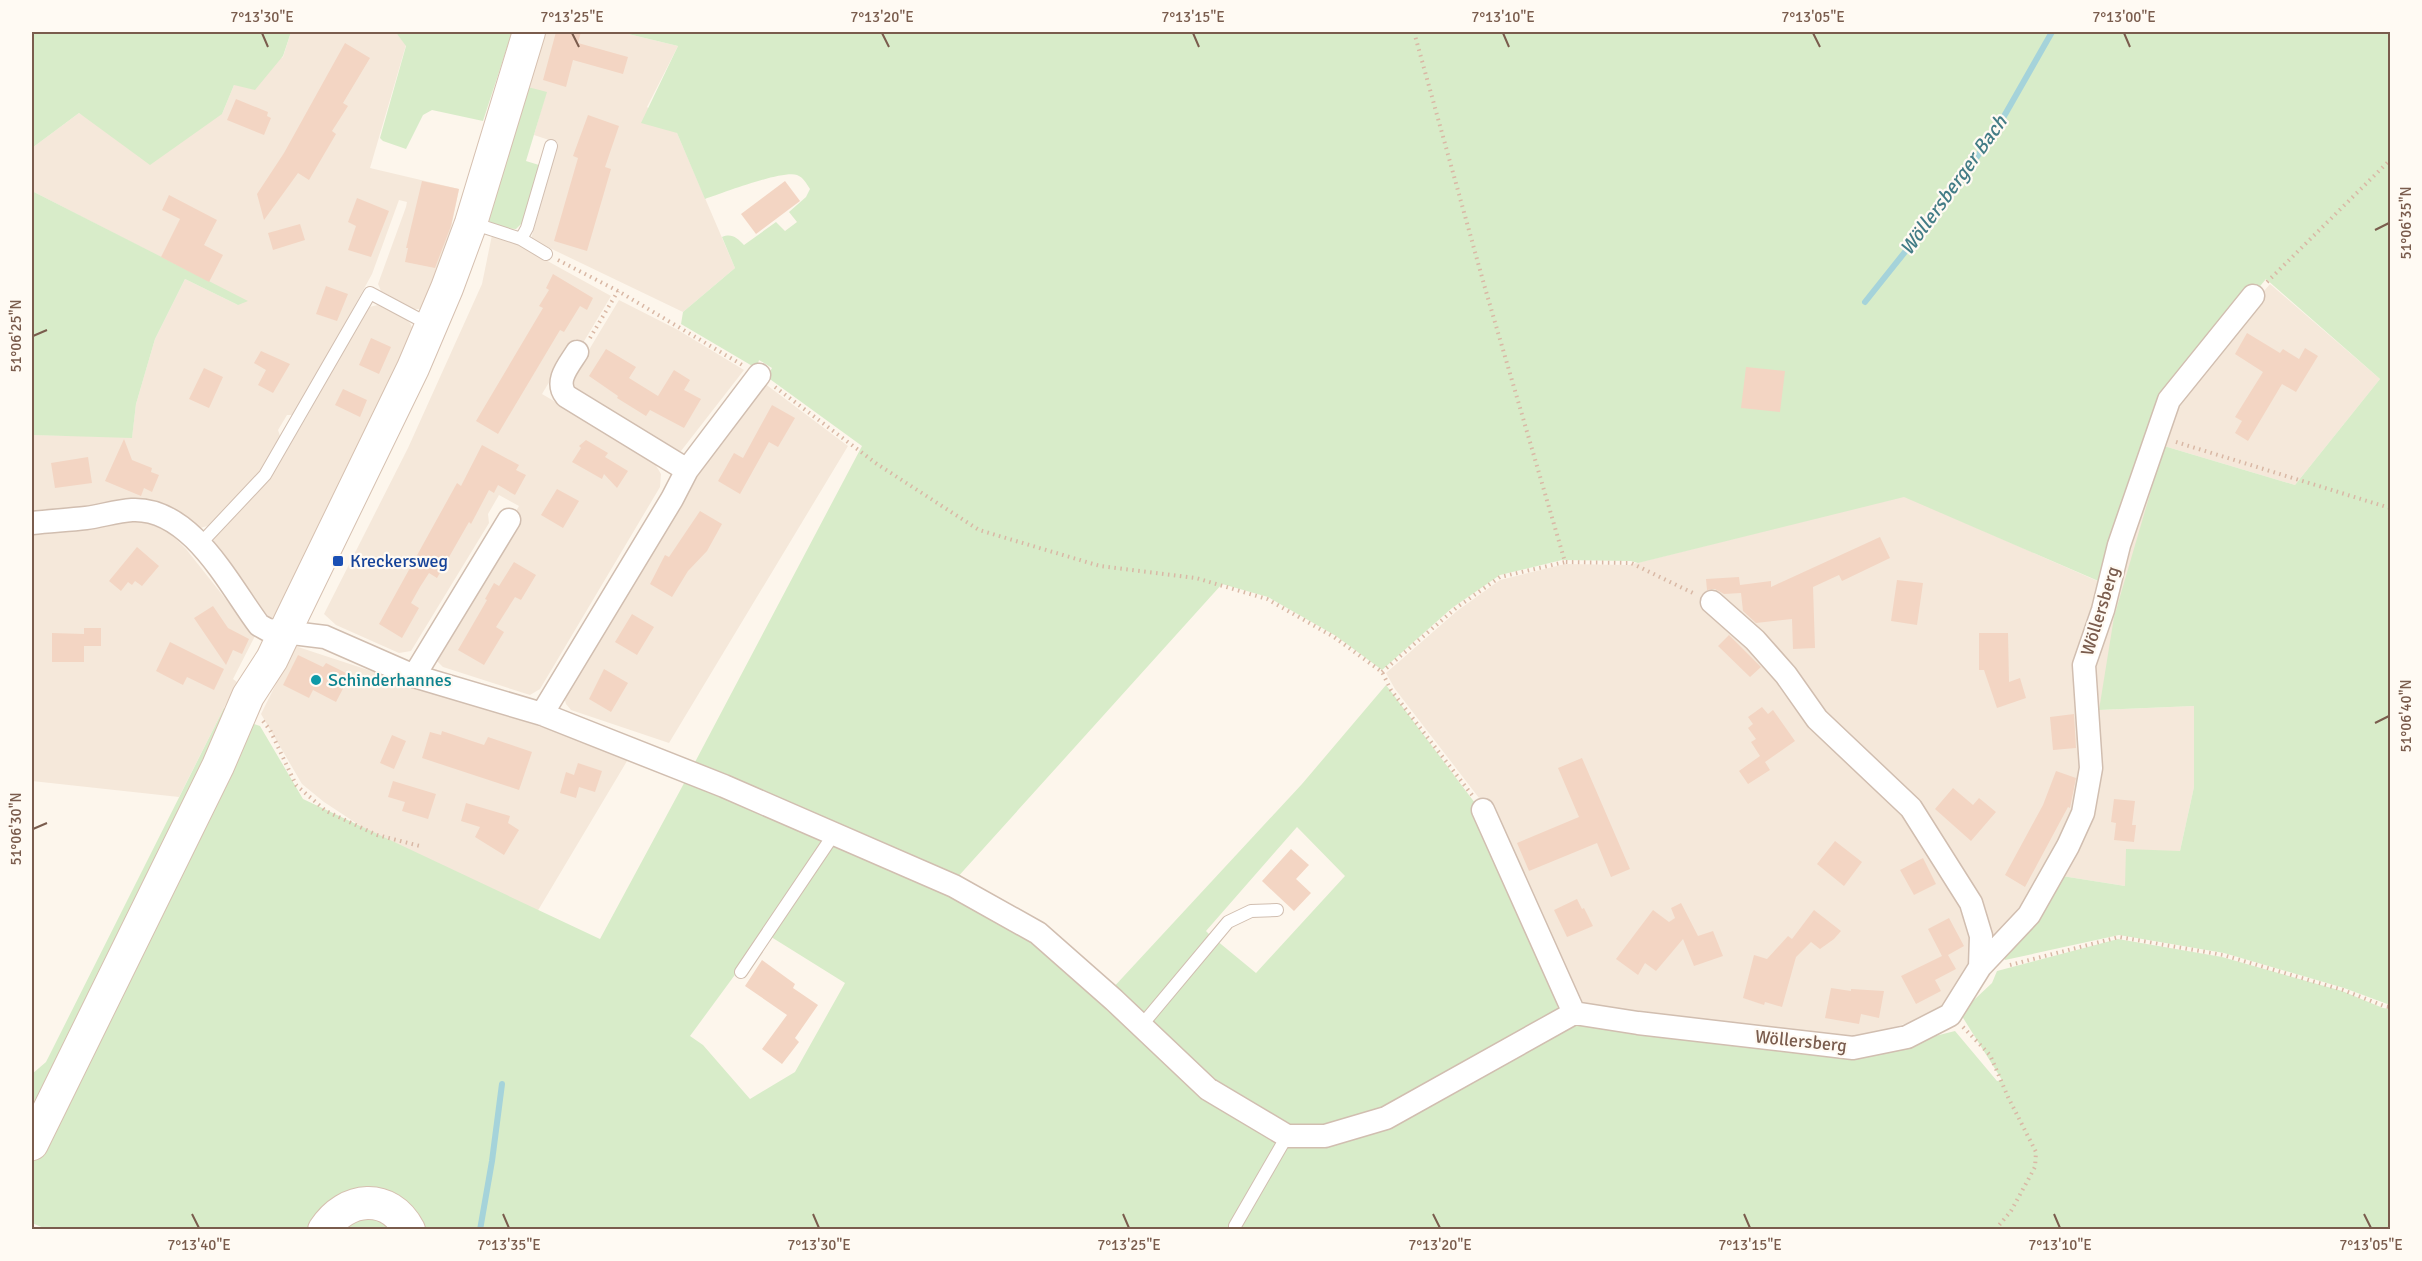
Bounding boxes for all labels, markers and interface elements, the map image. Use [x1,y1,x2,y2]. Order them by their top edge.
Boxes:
text: 7°13'30"E [230,8,294,26]
text: 7°13'25"E [540,8,604,26]
text: 7°13'20"E [850,8,914,26]
text: 7°13'15"E [1161,8,1225,26]
text: 7°13'10"E [1471,8,1535,26]
text: 7°13'05"E [1781,8,1845,26]
text: 7°13'00"E [2092,8,2156,26]
water label: Wöllersberger Bach [1894,110,2013,260]
text: 51°06'35"N [2397,186,2415,260]
text: 51°06'25"N [7,299,25,373]
place label: Kreckersweg [350,550,448,572]
marker: Kreckersweg [331,554,345,568]
street label: Wöllersberg [2076,564,2124,658]
place label: Schinderhannes [328,669,452,691]
marker: Schinderhannes [309,673,323,687]
text: 51°06'40"N [2397,679,2415,753]
text: 51°06'30"N [7,792,25,866]
street label: Wöllersberg [1754,1025,1848,1057]
text: 7°13'40"E [167,1236,231,1254]
text: 7°13'35"E [477,1236,541,1254]
text: 7°13'30"E [787,1236,851,1254]
text: 7°13'25"E [1097,1236,1161,1254]
text: 7°13'20"E [1408,1236,1472,1254]
text: 7°13'15"E [1718,1236,1782,1254]
text: 7°13'10"E [2028,1236,2092,1254]
text: 7°13'05"E [2339,1236,2403,1254]

